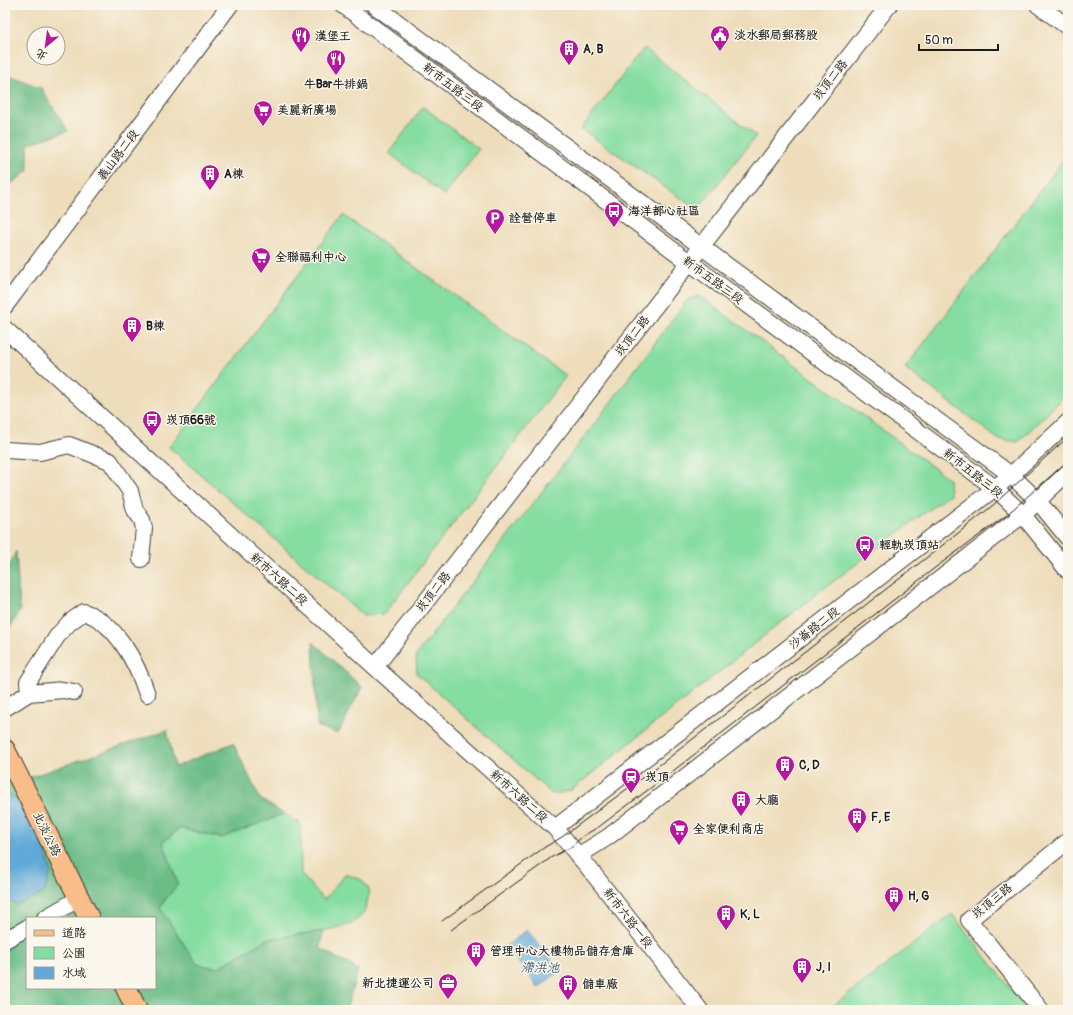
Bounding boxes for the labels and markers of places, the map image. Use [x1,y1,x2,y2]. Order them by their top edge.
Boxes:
public building icon: 淡水郵局郵務股 [709,24,731,52]
restaurant icon: 漢堡王 [290,25,312,53]
place label: 淡水郵局郵務股 [734,28,818,43]
place label: 漢堡王 [315,29,351,44]
building icon: A, B [558,38,580,66]
place label: A, B [583,42,603,57]
restaurant icon: 牛Bar牛排鍋 [325,48,347,76]
place label: 牛Bar牛排鍋 [304,77,368,92]
supermarket icon: 美麗新廣場 [252,99,274,127]
place label: 美麗新廣場 [277,103,337,118]
building icon: A棟 [199,163,221,191]
place label: A棟 [224,167,245,182]
bus stop icon: 海洋都心社區 [603,200,625,228]
place label: 海洋都心社區 [628,204,700,219]
parking icon: 詮營停車 [484,207,506,235]
place label: 詮營停車 [509,211,557,226]
supermarket icon: 全聯福利中心 [250,246,272,274]
place label: 全聯福利中心 [275,250,347,265]
building icon: B棟 [121,315,143,343]
place label: B棟 [146,319,166,334]
bus stop icon: 崁頂66號 [141,409,163,437]
place label: 崁頂66號 [166,413,216,428]
bus stop icon: 輕軌崁頂站 [854,534,876,562]
place label: 輕軌崁頂站 [879,538,939,553]
building icon: C, D [774,754,796,782]
place label: C, D [799,758,820,773]
station icon: 崁頂 [620,766,642,794]
place label: 崁頂 [645,770,669,785]
building icon: 大廳 [730,789,752,817]
place label: 大廳 [755,793,779,808]
building icon: F, E [846,806,868,834]
place label: F, E [871,810,891,825]
supermarket icon: 全家便利商店 [668,818,690,846]
place label: 全家便利商店 [693,822,765,837]
building icon: H, G [883,885,905,913]
place label: H, G [908,889,929,904]
building icon: K, L [715,903,737,931]
place label: K, L [740,907,760,922]
building icon: 管理中心大樓物品儲存倉庫 [465,940,487,968]
place label: 管理中心大樓物品儲存倉庫 [490,944,634,959]
building icon: J, I [791,956,813,984]
place label: J, I [816,960,831,975]
office icon: 新北捷運公司 [437,972,459,1000]
building icon: 儲車廠 [557,973,579,1001]
place label: 新北捷運公司 [362,976,434,991]
place label: 儲車廠 [582,977,618,992]

